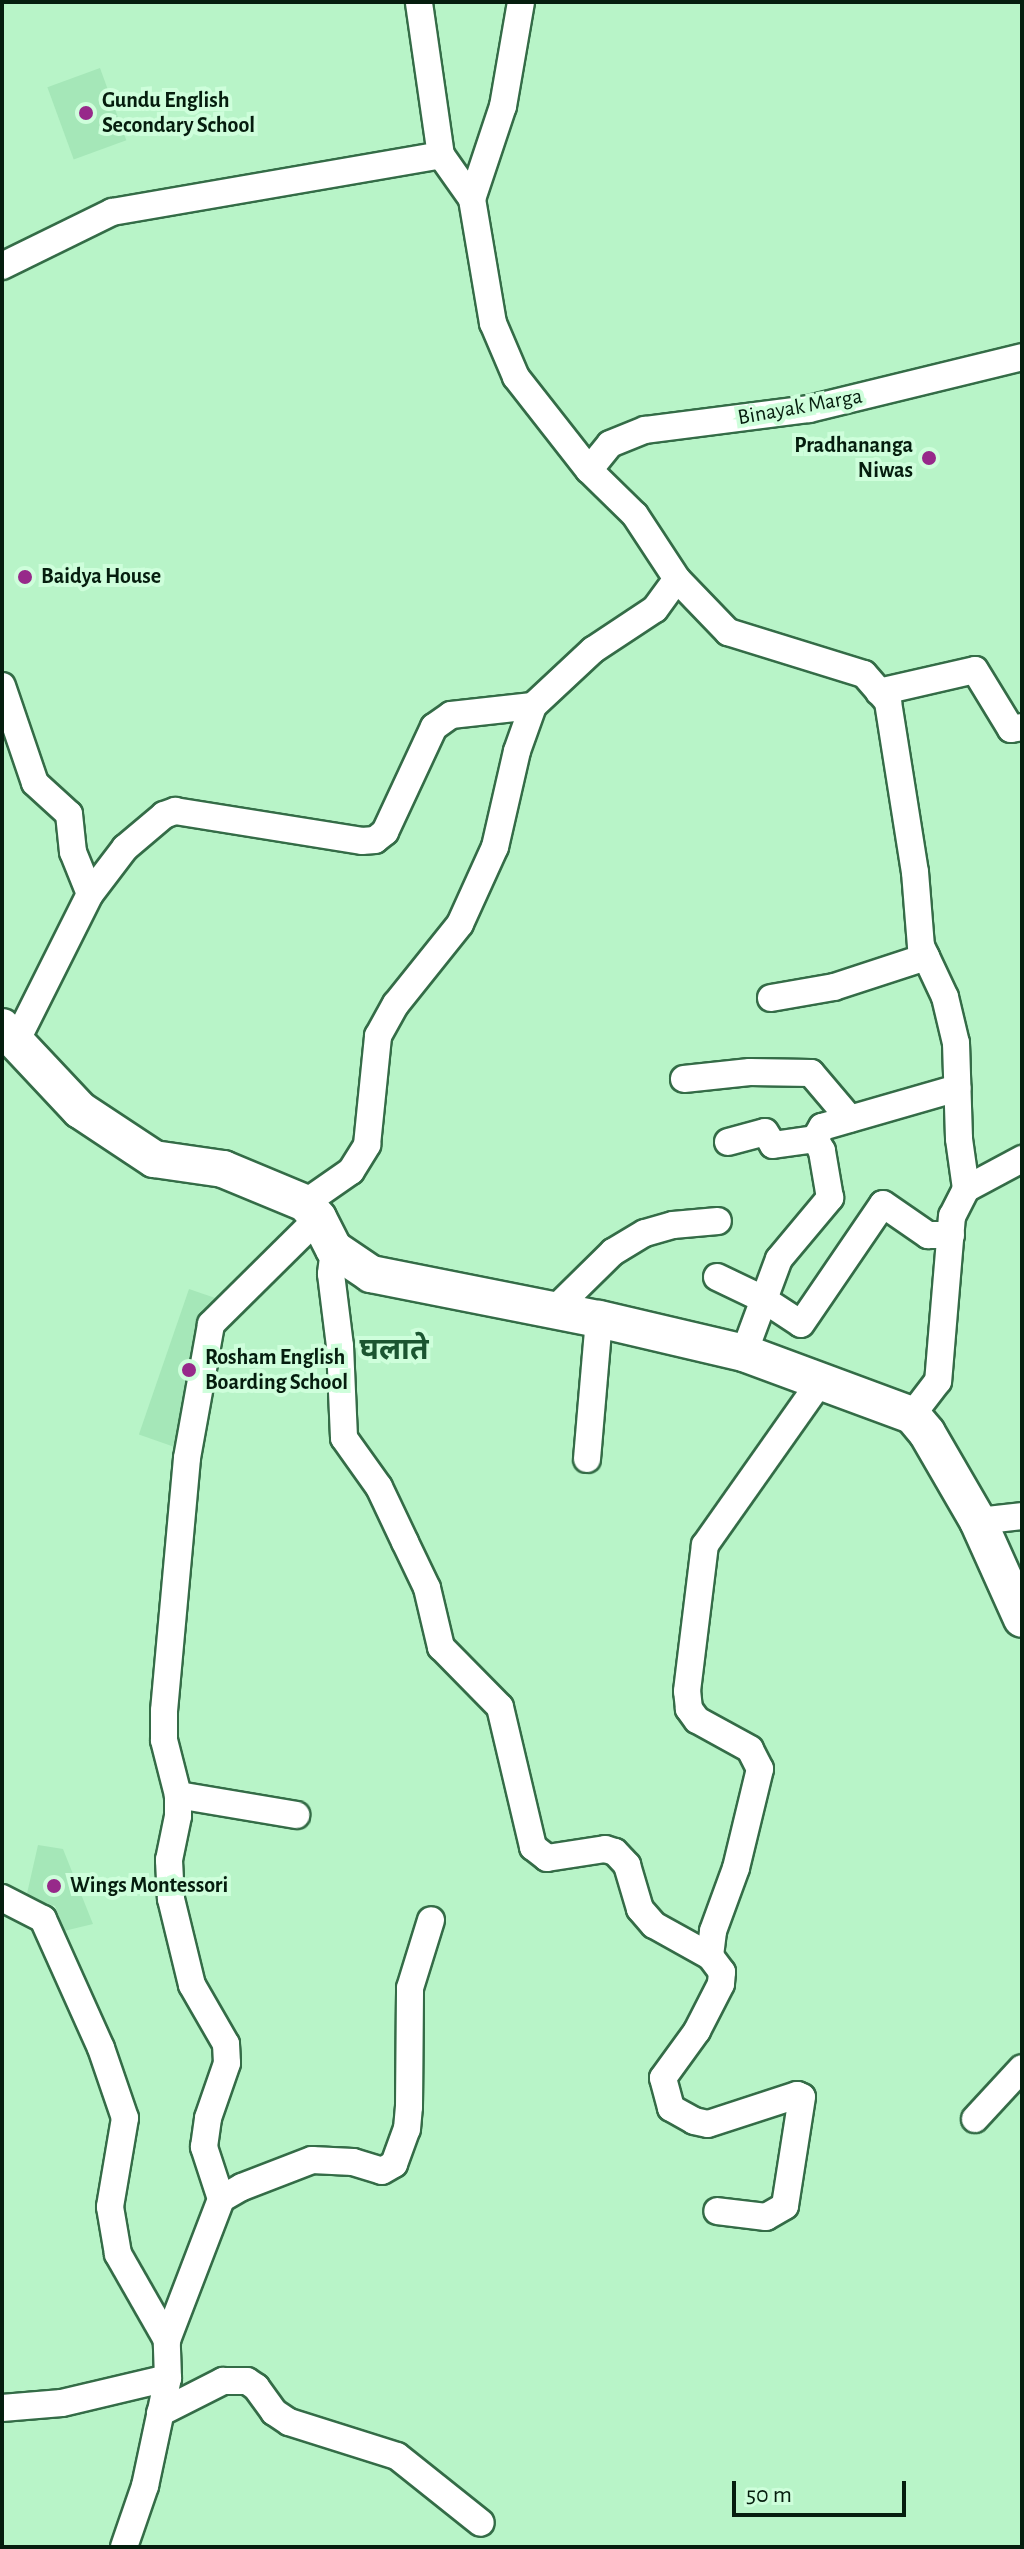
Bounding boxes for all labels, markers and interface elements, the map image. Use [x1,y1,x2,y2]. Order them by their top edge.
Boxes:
place label: Gundu English Secondary School [102,87,255,138]
marker: Gundu English Secondary School [77,104,95,122]
street label: Binayak Marga [736,383,864,431]
place label: Pradhananga Niwas [794,432,913,484]
marker: Pradhananga Niwas [920,449,938,467]
place label: Baidya House [41,564,161,590]
marker: Baidya House [16,568,34,586]
district label: घलाते [360,1332,428,1368]
place label: Rosham English Boarding School [205,1344,348,1396]
marker: Rosham English Boarding School [180,1361,198,1379]
place label: Wings Montessori [70,1873,228,1899]
marker: Wings Montessori [45,1877,63,1895]
scale bar [736,2465,910,2515]
text: 50 m [746,2483,792,2507]

